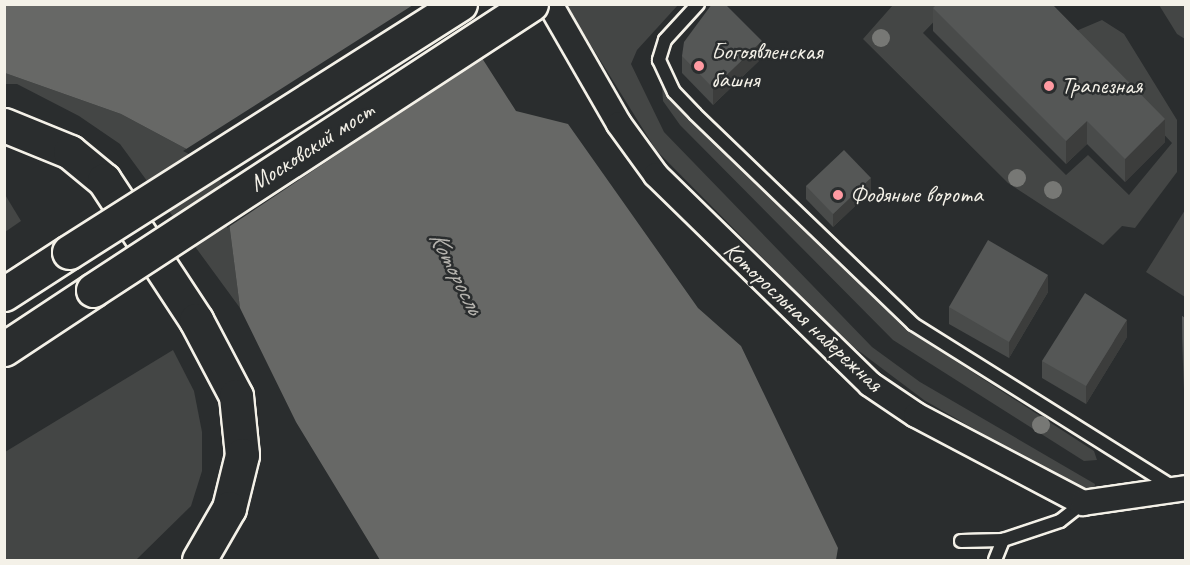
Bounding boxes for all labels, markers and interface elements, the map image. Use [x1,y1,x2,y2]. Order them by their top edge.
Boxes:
place label: Богоявленская башня [711,38,822,94]
marker: Богоявленская башня [692,59,706,73]
place label: Трапезная [1061,72,1143,100]
marker: Трапезная [1042,79,1056,93]
street label: Московский мост [244,96,380,198]
place label: Фодяные ворота [850,181,981,209]
marker: Фодяные ворота [831,188,845,202]
water label: Которосль [422,226,490,318]
street label: Которосльная набережная [717,236,889,398]

